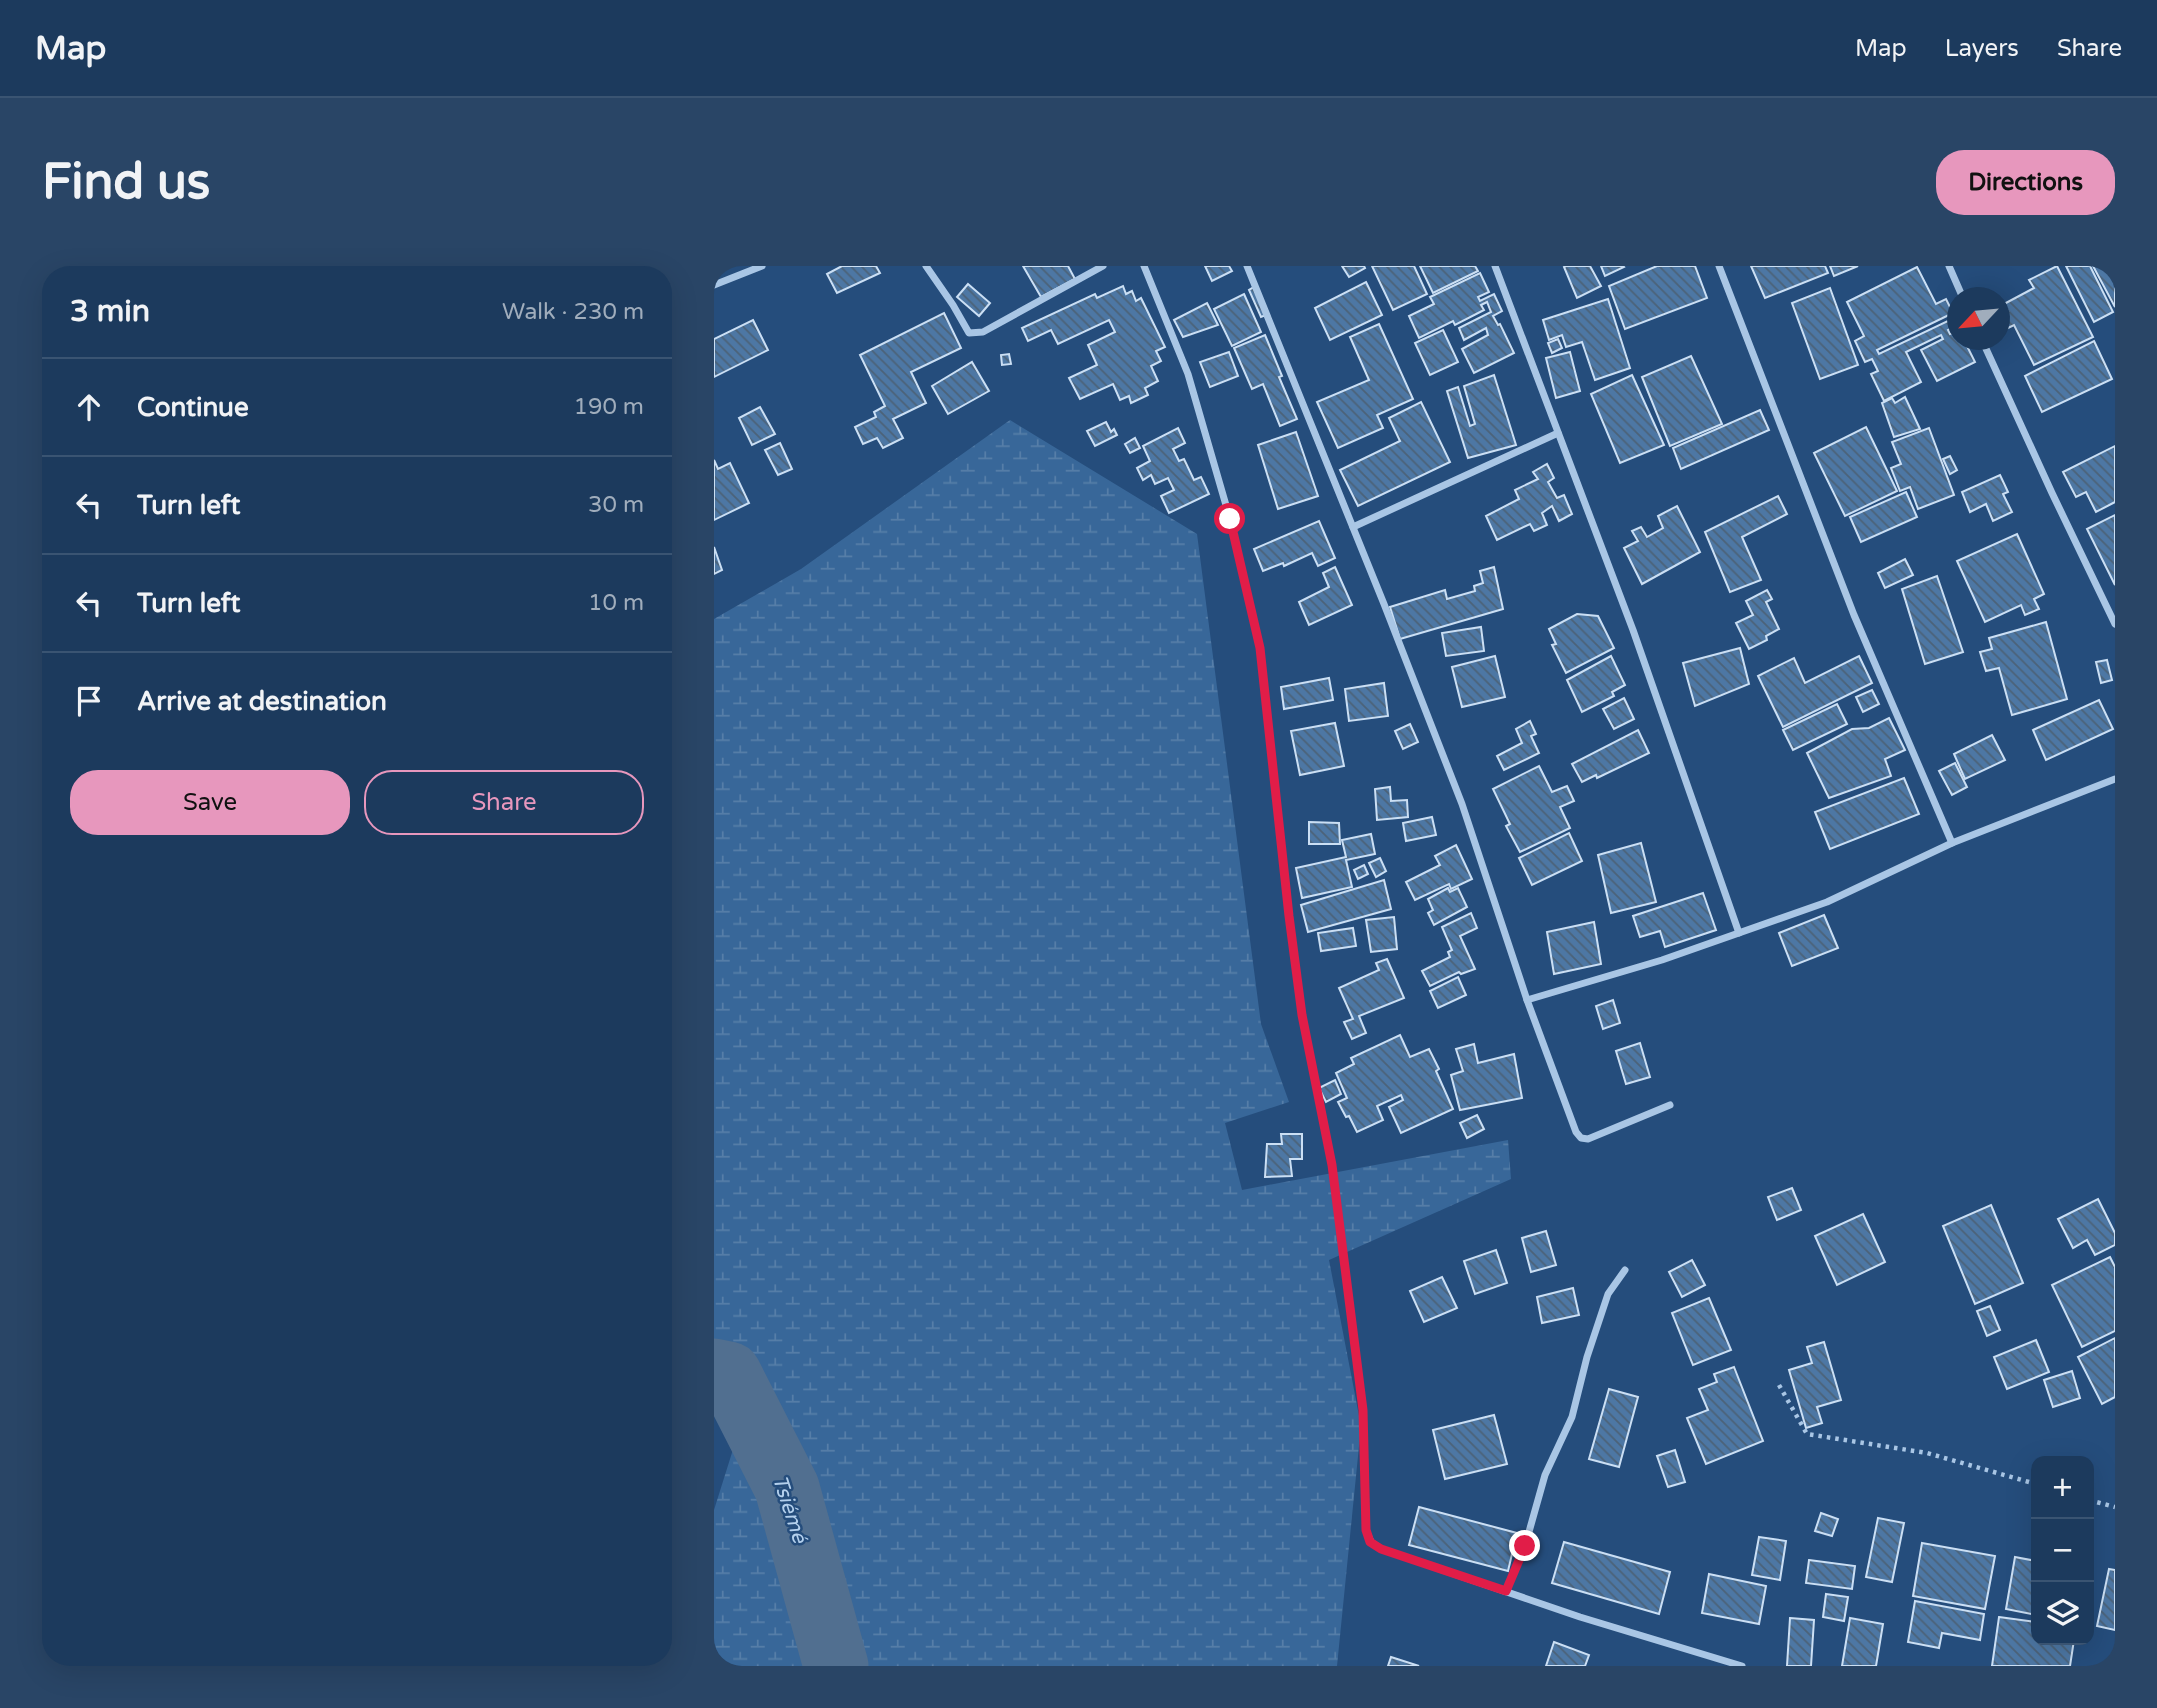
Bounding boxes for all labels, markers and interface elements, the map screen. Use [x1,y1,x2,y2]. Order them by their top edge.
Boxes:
text: Map [35,29,106,68]
text: Map [1855,34,1907,63]
text: Layers [1945,34,2019,63]
text: Share [2057,34,2122,63]
button: Directions [1936,150,2115,215]
text: Find us [42,153,210,212]
north arrow [1947,287,2010,350]
text: 3 min [70,293,150,330]
text: Walk · 230 m [502,298,644,326]
icon: ahead [70,388,108,426]
text: Continue [137,392,249,423]
text: 190 m [574,393,644,421]
icon: left [70,486,108,524]
text: Turn left [137,490,240,521]
text: 30 m [588,491,644,519]
route start [1214,503,1245,534]
icon: left [70,584,108,622]
text: Turn left [137,588,240,619]
text: 10 m [588,589,644,617]
icon: arrive [70,682,108,720]
text: Arrive at destination [137,686,387,717]
button: Save [70,770,350,835]
button: Share [364,770,644,835]
map controls [2031,1456,2094,1645]
button: + [2031,1456,2094,1519]
water label: Tsiémé [767,1472,813,1547]
button: − [2031,1519,2094,1582]
route end [1509,1530,1540,1561]
button: layers [2031,1582,2094,1645]

